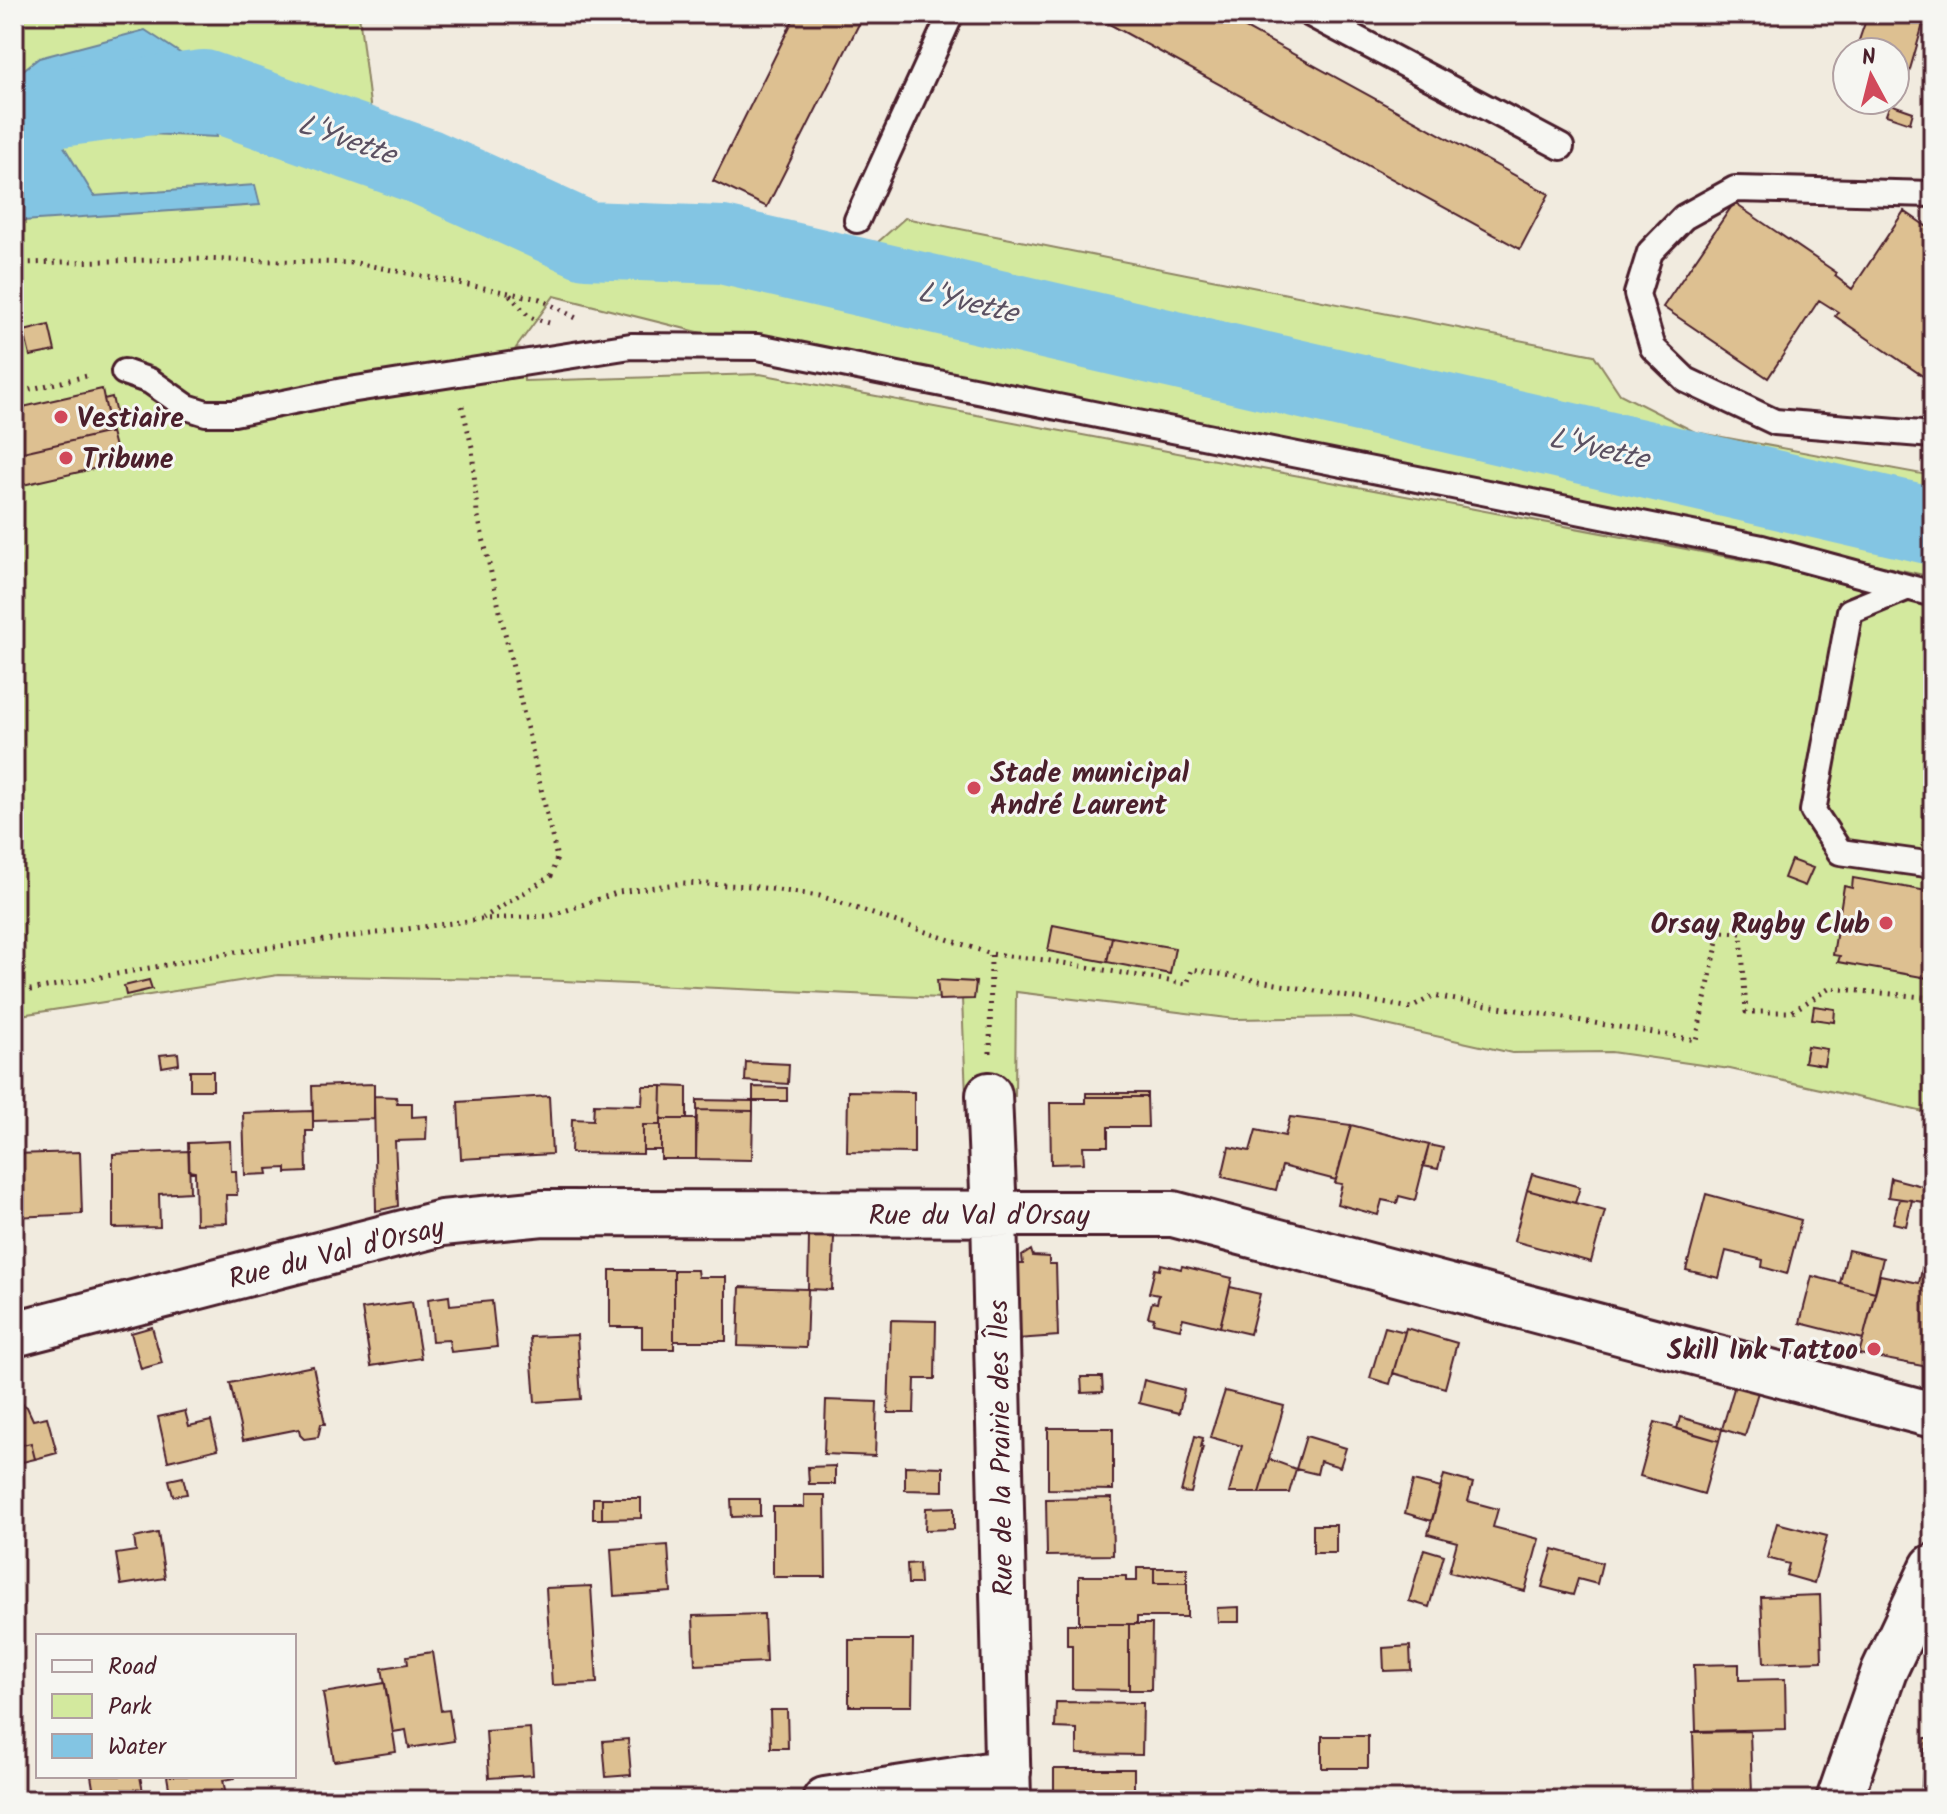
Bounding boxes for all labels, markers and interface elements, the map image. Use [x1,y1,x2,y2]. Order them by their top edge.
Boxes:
north arrow [1831,36,1911,116]
text: N [1860,40,1878,77]
water label: L'Yvette [291,102,404,181]
water label: L'Yvette [913,269,1025,339]
place label: Vestiaire [77,397,184,442]
marker: Vestiaire [52,408,70,426]
water label: L'Yvette [1544,415,1656,485]
place label: Tribune [82,438,174,483]
marker: Tribune [57,449,75,467]
place label: Stade municipal André Laurent [990,752,1190,829]
marker: Stade municipal André Laurent [965,779,983,797]
place label: Orsay Rugby Club [1651,903,1870,948]
marker: Orsay Rugby Club [1877,914,1895,932]
street label: Rue du Val d'Orsay [868,1194,1090,1239]
street label: Rue du Val d'Orsay [224,1206,450,1303]
street label: Rue de la Prairie des Îles [977,1299,1028,1597]
place label: Skill Ink Tattoo [1667,1329,1858,1374]
marker: Skill Ink Tattoo [1865,1340,1883,1358]
legend [36,1634,296,1778]
text: Road [108,1648,157,1687]
text: Park [108,1688,152,1727]
text: Water [108,1728,168,1767]

